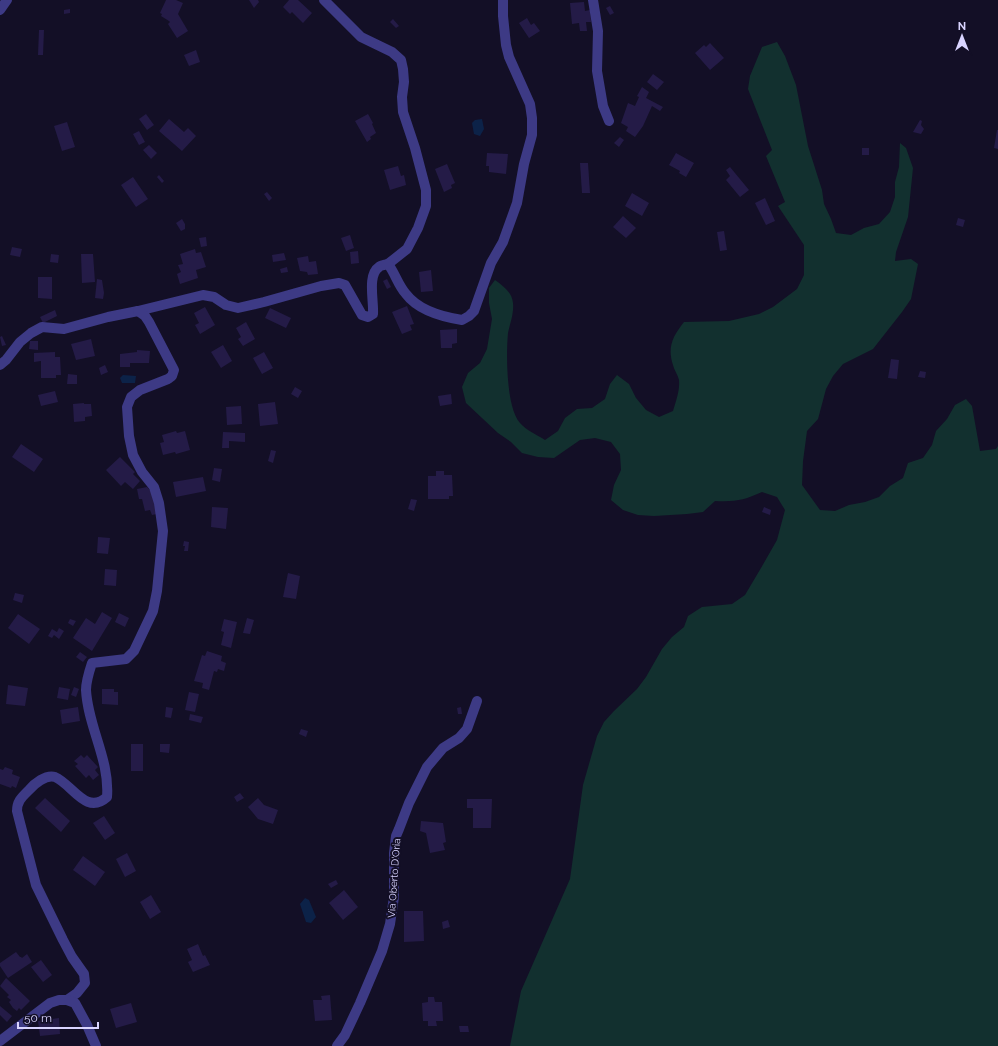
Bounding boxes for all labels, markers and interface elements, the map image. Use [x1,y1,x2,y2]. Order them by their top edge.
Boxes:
north arrow [942,16,982,56]
text: N [958,20,966,33]
street label: Via Oberto D'Oria [386,838,402,918]
scale bar [18,1004,98,1030]
text: 50 m [24,1011,52,1025]

